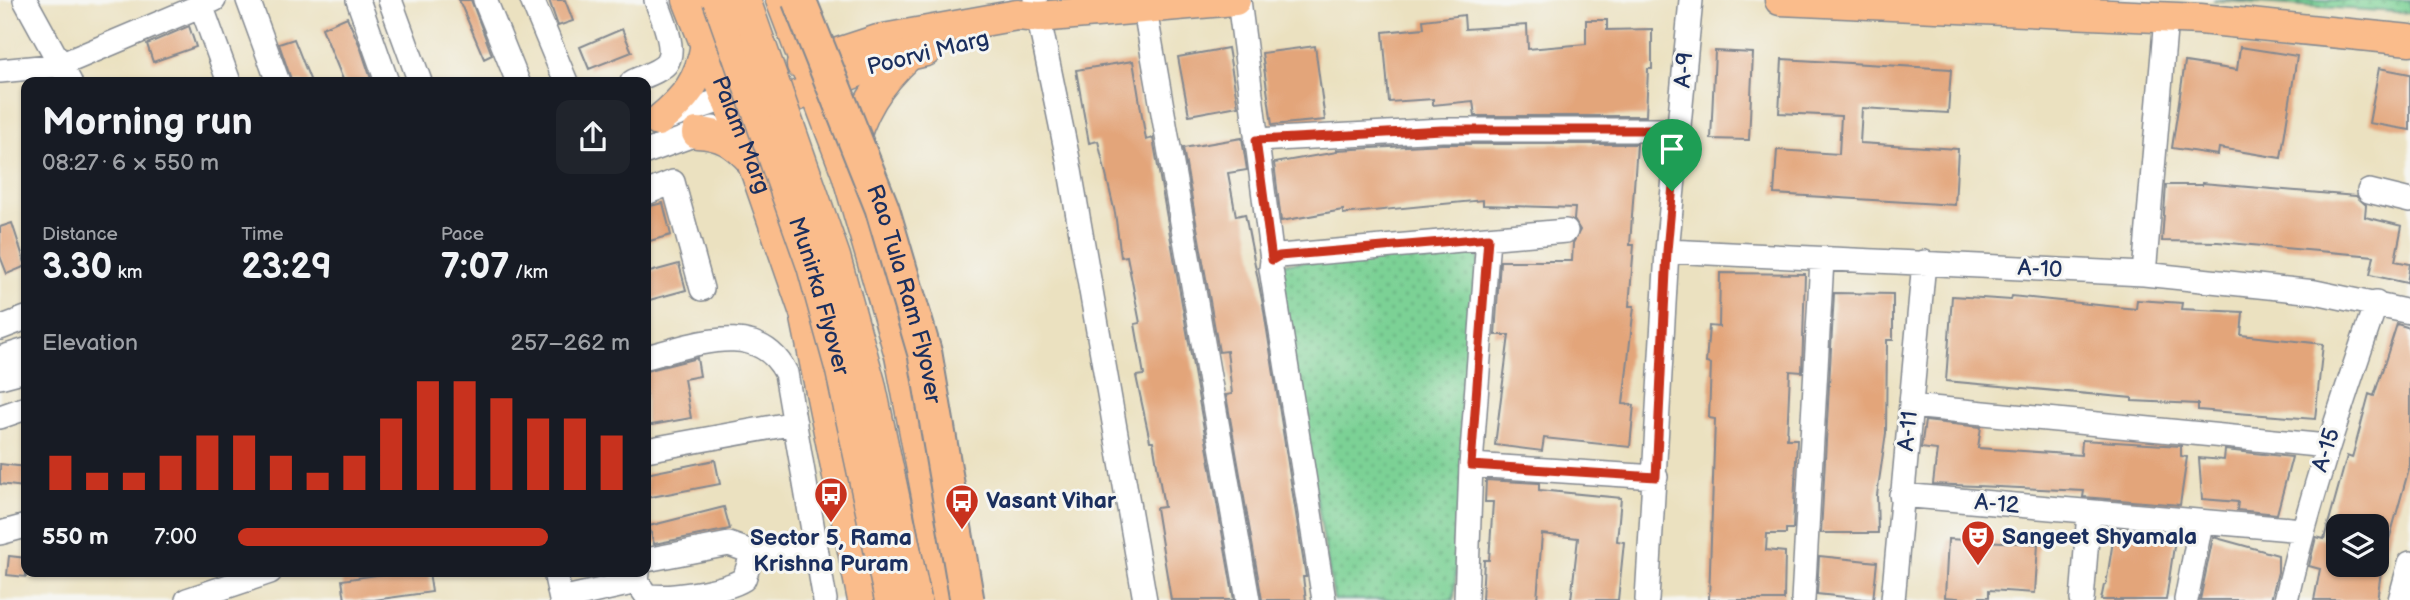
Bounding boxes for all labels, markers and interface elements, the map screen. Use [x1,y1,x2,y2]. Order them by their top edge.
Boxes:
street label: Poorvi Marg [864,24,992,82]
street label: A-9 [1668,51,1700,89]
street label: Palam Marg [705,72,776,197]
text: Morning run [42,100,253,145]
button: share [556,100,630,174]
pin [1642,119,1702,191]
icon: arrive [1653,130,1691,168]
text: 08:27 · 6 × 550 m [42,149,219,177]
street label: Rao Tula Ram Flyover [860,181,947,406]
street label: Munirka Flyover [782,213,856,379]
text: Distance [42,223,118,246]
text: Time [241,223,283,246]
text: Pace [441,223,484,246]
text: 3.30 [42,246,112,289]
text: 23:29 [241,246,332,289]
text: 7:07 [441,246,510,289]
street label: A-10 [2017,254,2063,284]
text: km [112,261,143,284]
text: /km [510,261,548,284]
text: Elevation [42,329,138,357]
text: 257–262 m [510,329,630,357]
street label: A-11 [1892,410,1924,452]
street label: A-15 [2306,424,2346,476]
bus stop icon: Sector 5, Rama Krishna Puram [812,475,850,524]
bus stop icon: Vasant Vihar [943,482,981,531]
place label: Vasant Vihar [986,487,1117,515]
street label: A-12 [1973,488,2021,520]
map controls [2326,514,2389,577]
button: layers [2326,514,2389,577]
theatre icon: Sangeet Shyamala [1959,518,1997,567]
text: 550 m [42,523,109,551]
text: 7:00 [154,523,197,551]
place label: Sangeet Shyamala [2002,523,2197,551]
place label: Sector 5, Rama Krishna Puram [750,524,912,578]

